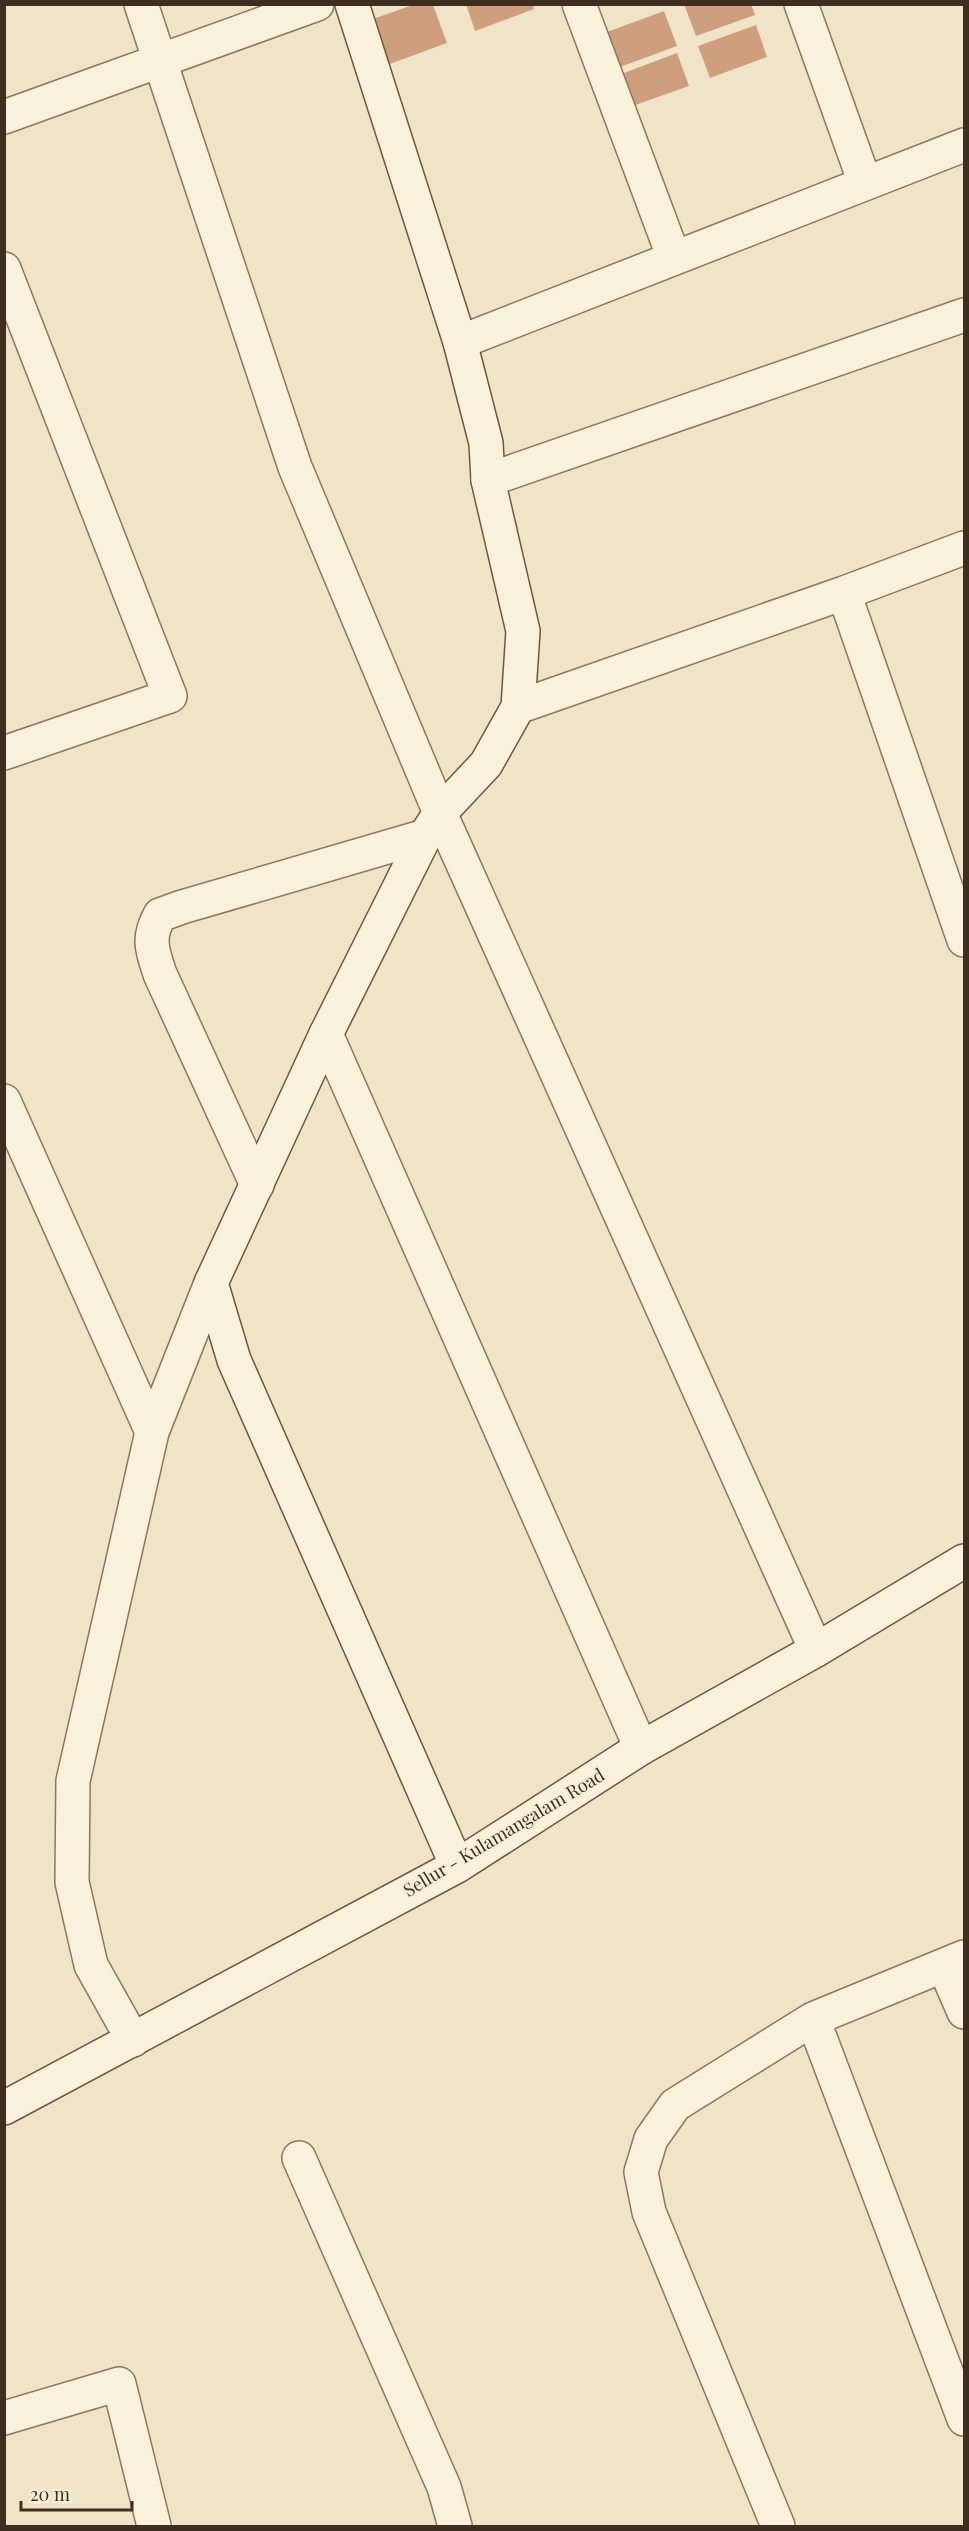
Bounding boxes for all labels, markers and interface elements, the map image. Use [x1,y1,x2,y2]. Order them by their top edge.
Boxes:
street label: Sellur - Kulamangalam Road [398,1762,609,1902]
scale bar [21,2474,132,2512]
text: 20 m [30,2482,70,2506]

